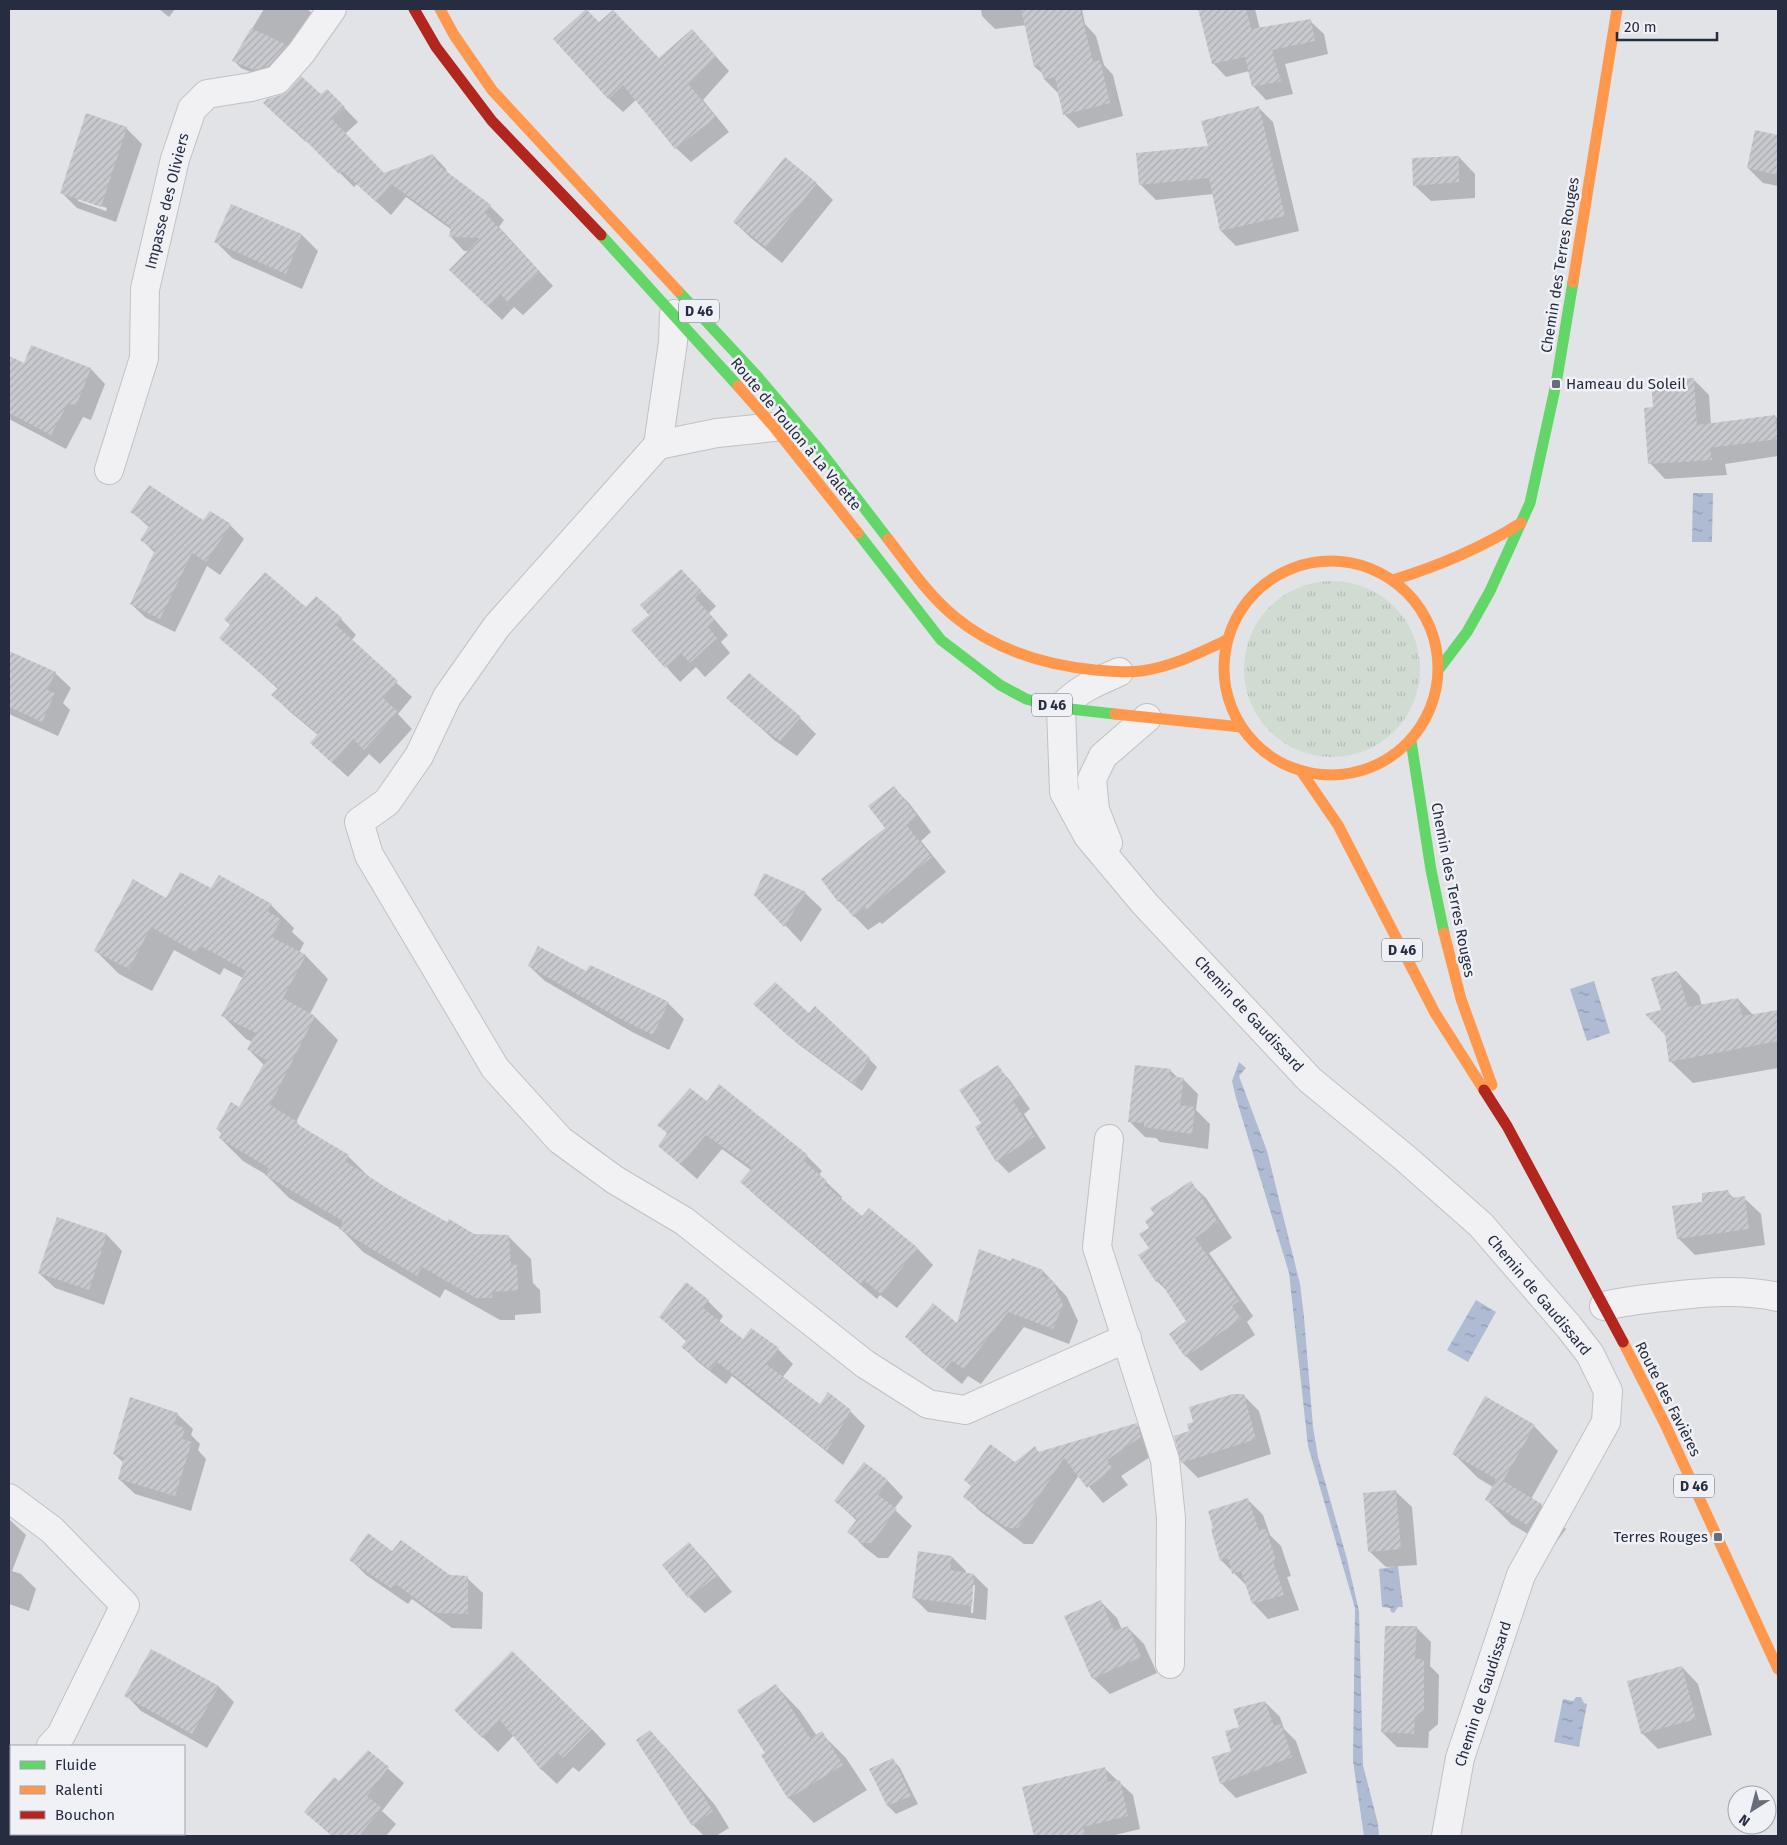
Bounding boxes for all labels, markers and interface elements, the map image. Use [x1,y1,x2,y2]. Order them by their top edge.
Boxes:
scale bar [1617,10,1717,42]
text: 20 m [1624,18,1657,36]
street label: Impasse des Oliviers [141,131,193,271]
street label: Chemin des Terres Rouges [1537,176,1583,354]
road number: D 46 [679,300,719,322]
street label: Route de Toulon à La Valette [727,354,865,514]
place label: Hameau du Soleil [1566,375,1686,393]
marker: Hameau du Soleil [1550,378,1562,390]
road number: D 46 [1032,694,1072,716]
street label: Chemin des Terres Rouges [1427,801,1479,979]
road number: D 46 [1382,938,1422,962]
street label: Chemin de Gaudissard [1191,952,1307,1076]
street label: Chemin de Gaudissard [1483,1231,1595,1359]
street label: Route des Favières [1631,1339,1705,1459]
road number: D 46 [1674,1474,1714,1498]
place label: Terres Rouges [1614,1528,1708,1546]
marker: Terres Rouges [1712,1531,1724,1543]
street label: Chemin de Gaudissard [1451,1619,1515,1769]
legend [10,1745,185,1835]
text: Fluide [55,1756,97,1774]
text: Ralenti [55,1781,103,1799]
north arrow [1727,1785,1777,1835]
text: Bouchon [55,1806,115,1824]
text: N [1736,1811,1753,1830]

